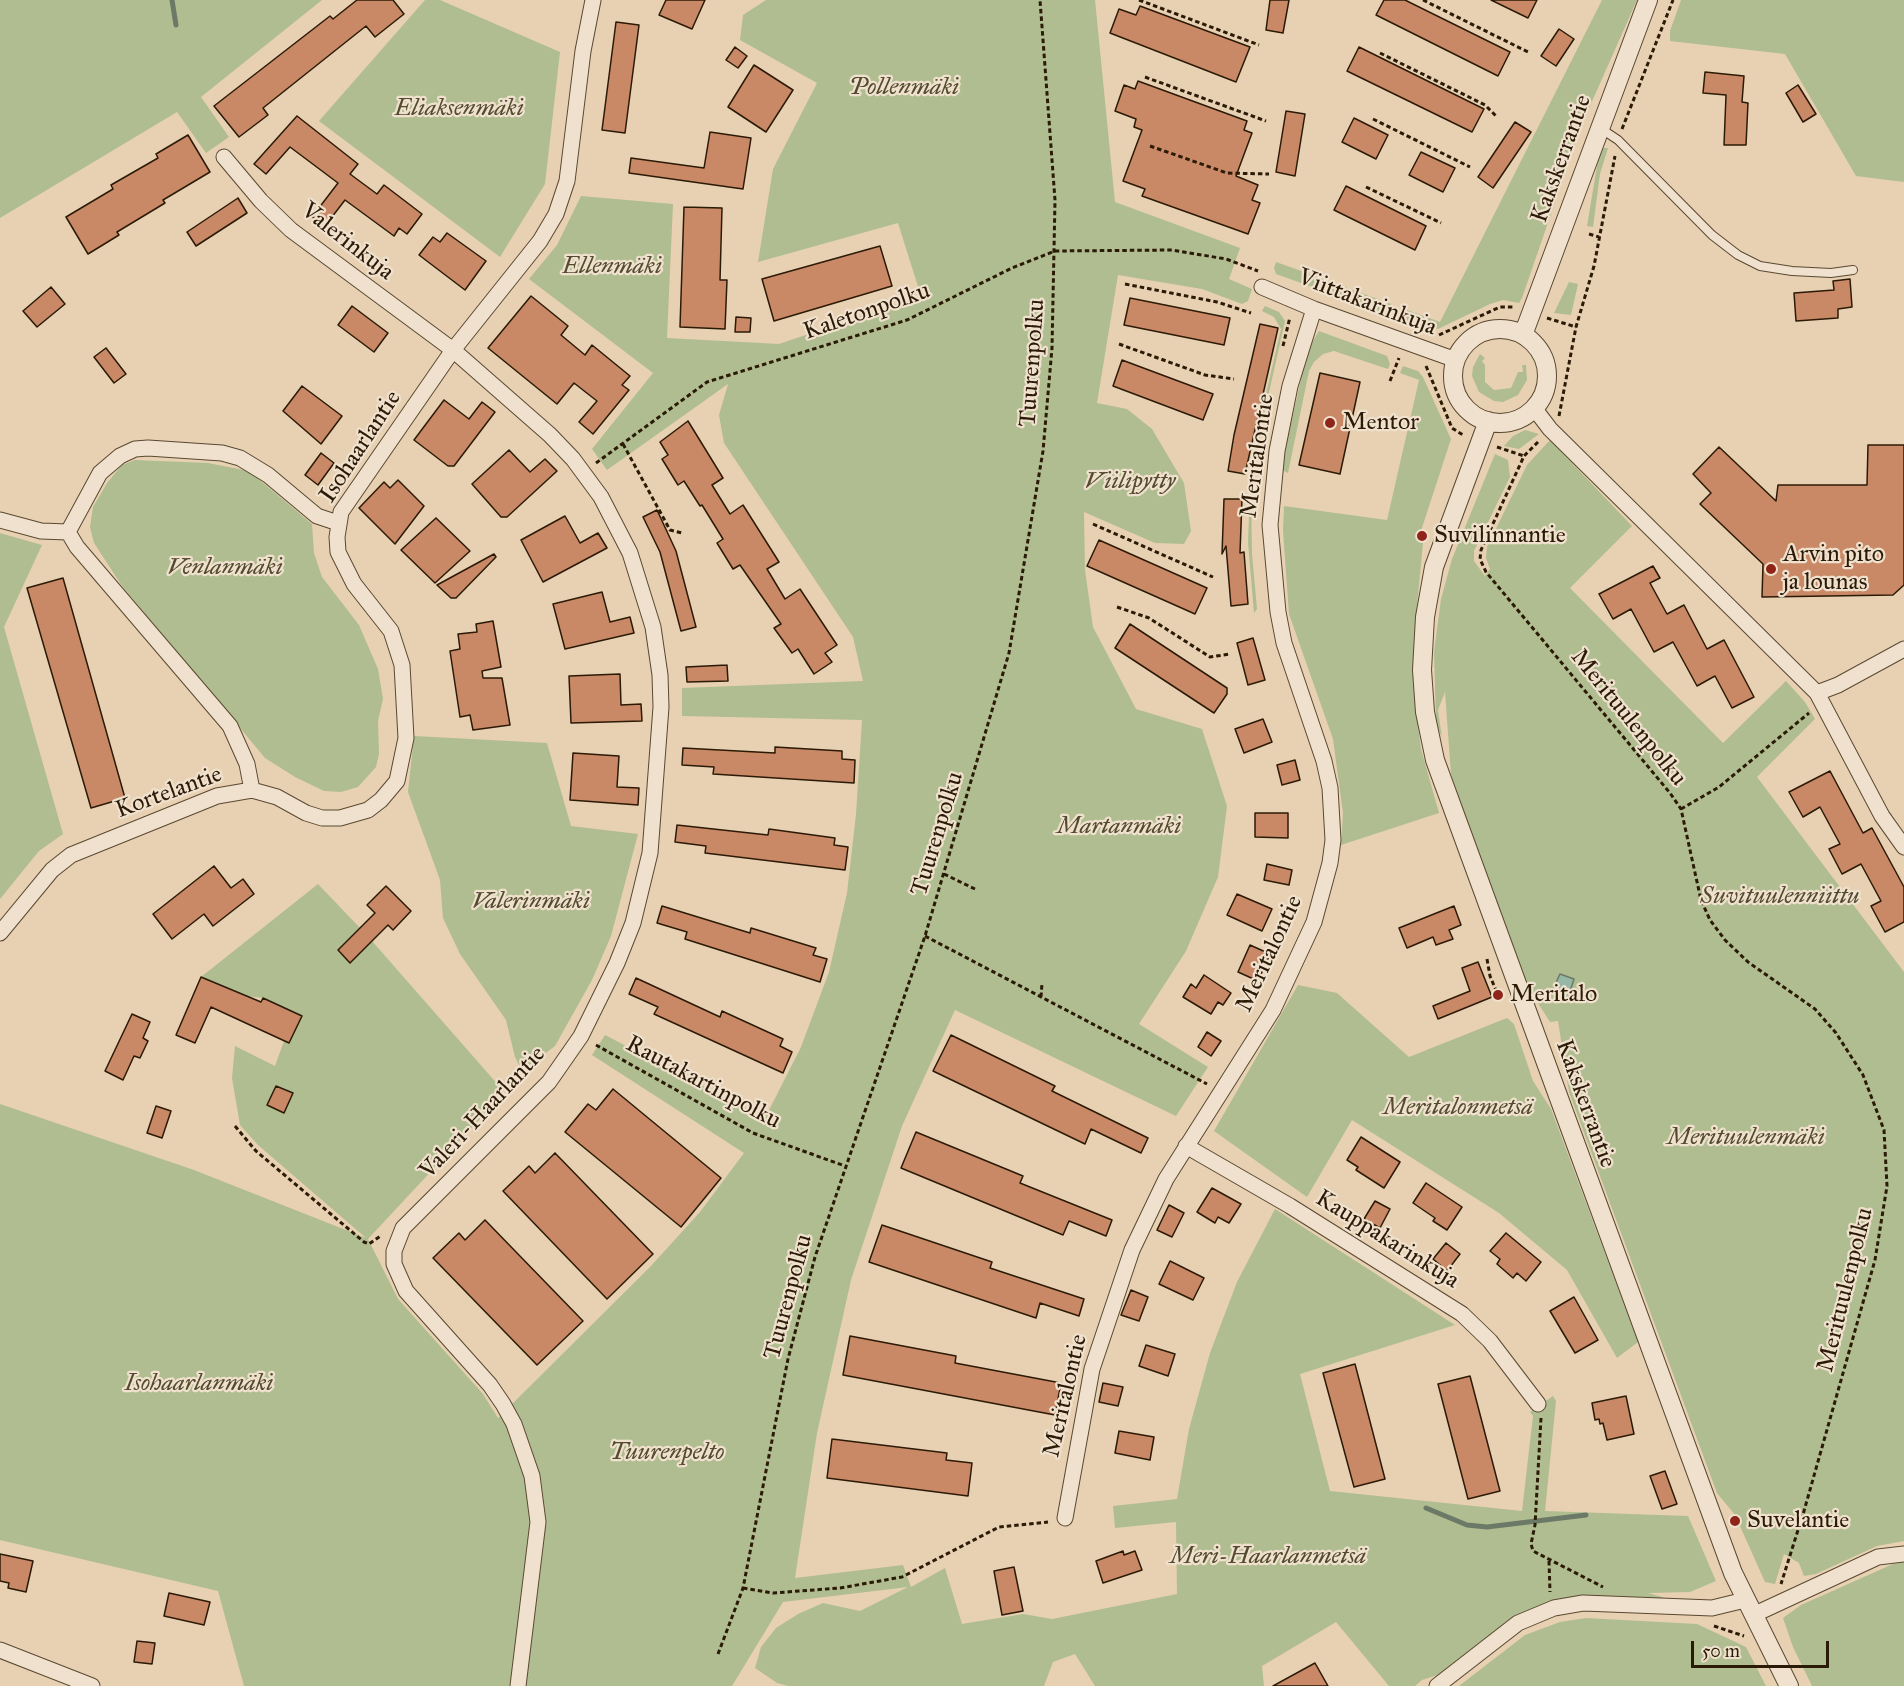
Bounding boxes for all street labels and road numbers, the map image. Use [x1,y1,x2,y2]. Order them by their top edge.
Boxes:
street label: Kakskerrantie [1526,91,1598,227]
street label: Valerinkuja [295,197,399,287]
street label: Viittakarinkuja [1293,263,1441,343]
street label: Kaletonpolku [800,277,934,347]
street label: Tuurenpolku [1014,298,1052,428]
street label: Isohaarlantie [314,386,408,508]
street label: Meritalontie [1235,392,1281,520]
street label: Merituulenpolku [1564,644,1692,792]
street label: Kortelantie [112,761,226,825]
street label: Tuurenpolku [906,769,970,899]
street label: Meritalontie [1231,891,1309,1017]
street label: Rautakartinpolku [621,1030,785,1136]
street label: Kakskerrantie [1549,1036,1621,1172]
street label: Valeri-Haarlantie [414,1041,552,1185]
street label: Kauppakarinkuja [1310,1184,1464,1296]
street label: Merituulenpolku [1812,1205,1880,1375]
street label: Tuurenpolku [759,1231,819,1363]
street label: Meritalontie [1038,1332,1094,1460]

